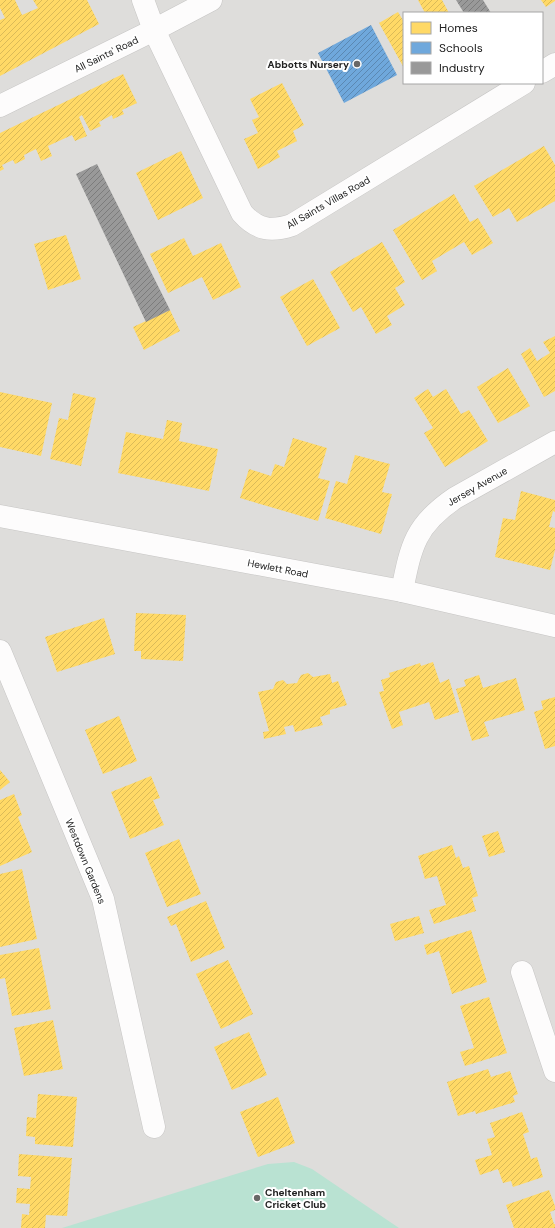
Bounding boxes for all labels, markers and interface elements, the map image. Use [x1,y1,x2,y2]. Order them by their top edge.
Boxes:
legend [403,12,543,84]
text: Homes [439,20,478,36]
street label: All Saints' Road [72,33,140,76]
text: Schools [439,40,483,56]
place label: Abbotts Nursery [268,58,349,71]
marker: Abbotts Nursery [352,59,362,69]
text: Industry [439,60,485,76]
street label: All Saints Villas Road [284,173,373,232]
street label: Jersey Avenue [445,464,510,509]
street label: Hewlett Road [247,556,309,581]
street label: Westdown Gardens [63,817,109,906]
place label: Cheltenham Cricket Club [265,1186,326,1211]
marker: Cheltenham Cricket Club [252,1193,262,1203]

